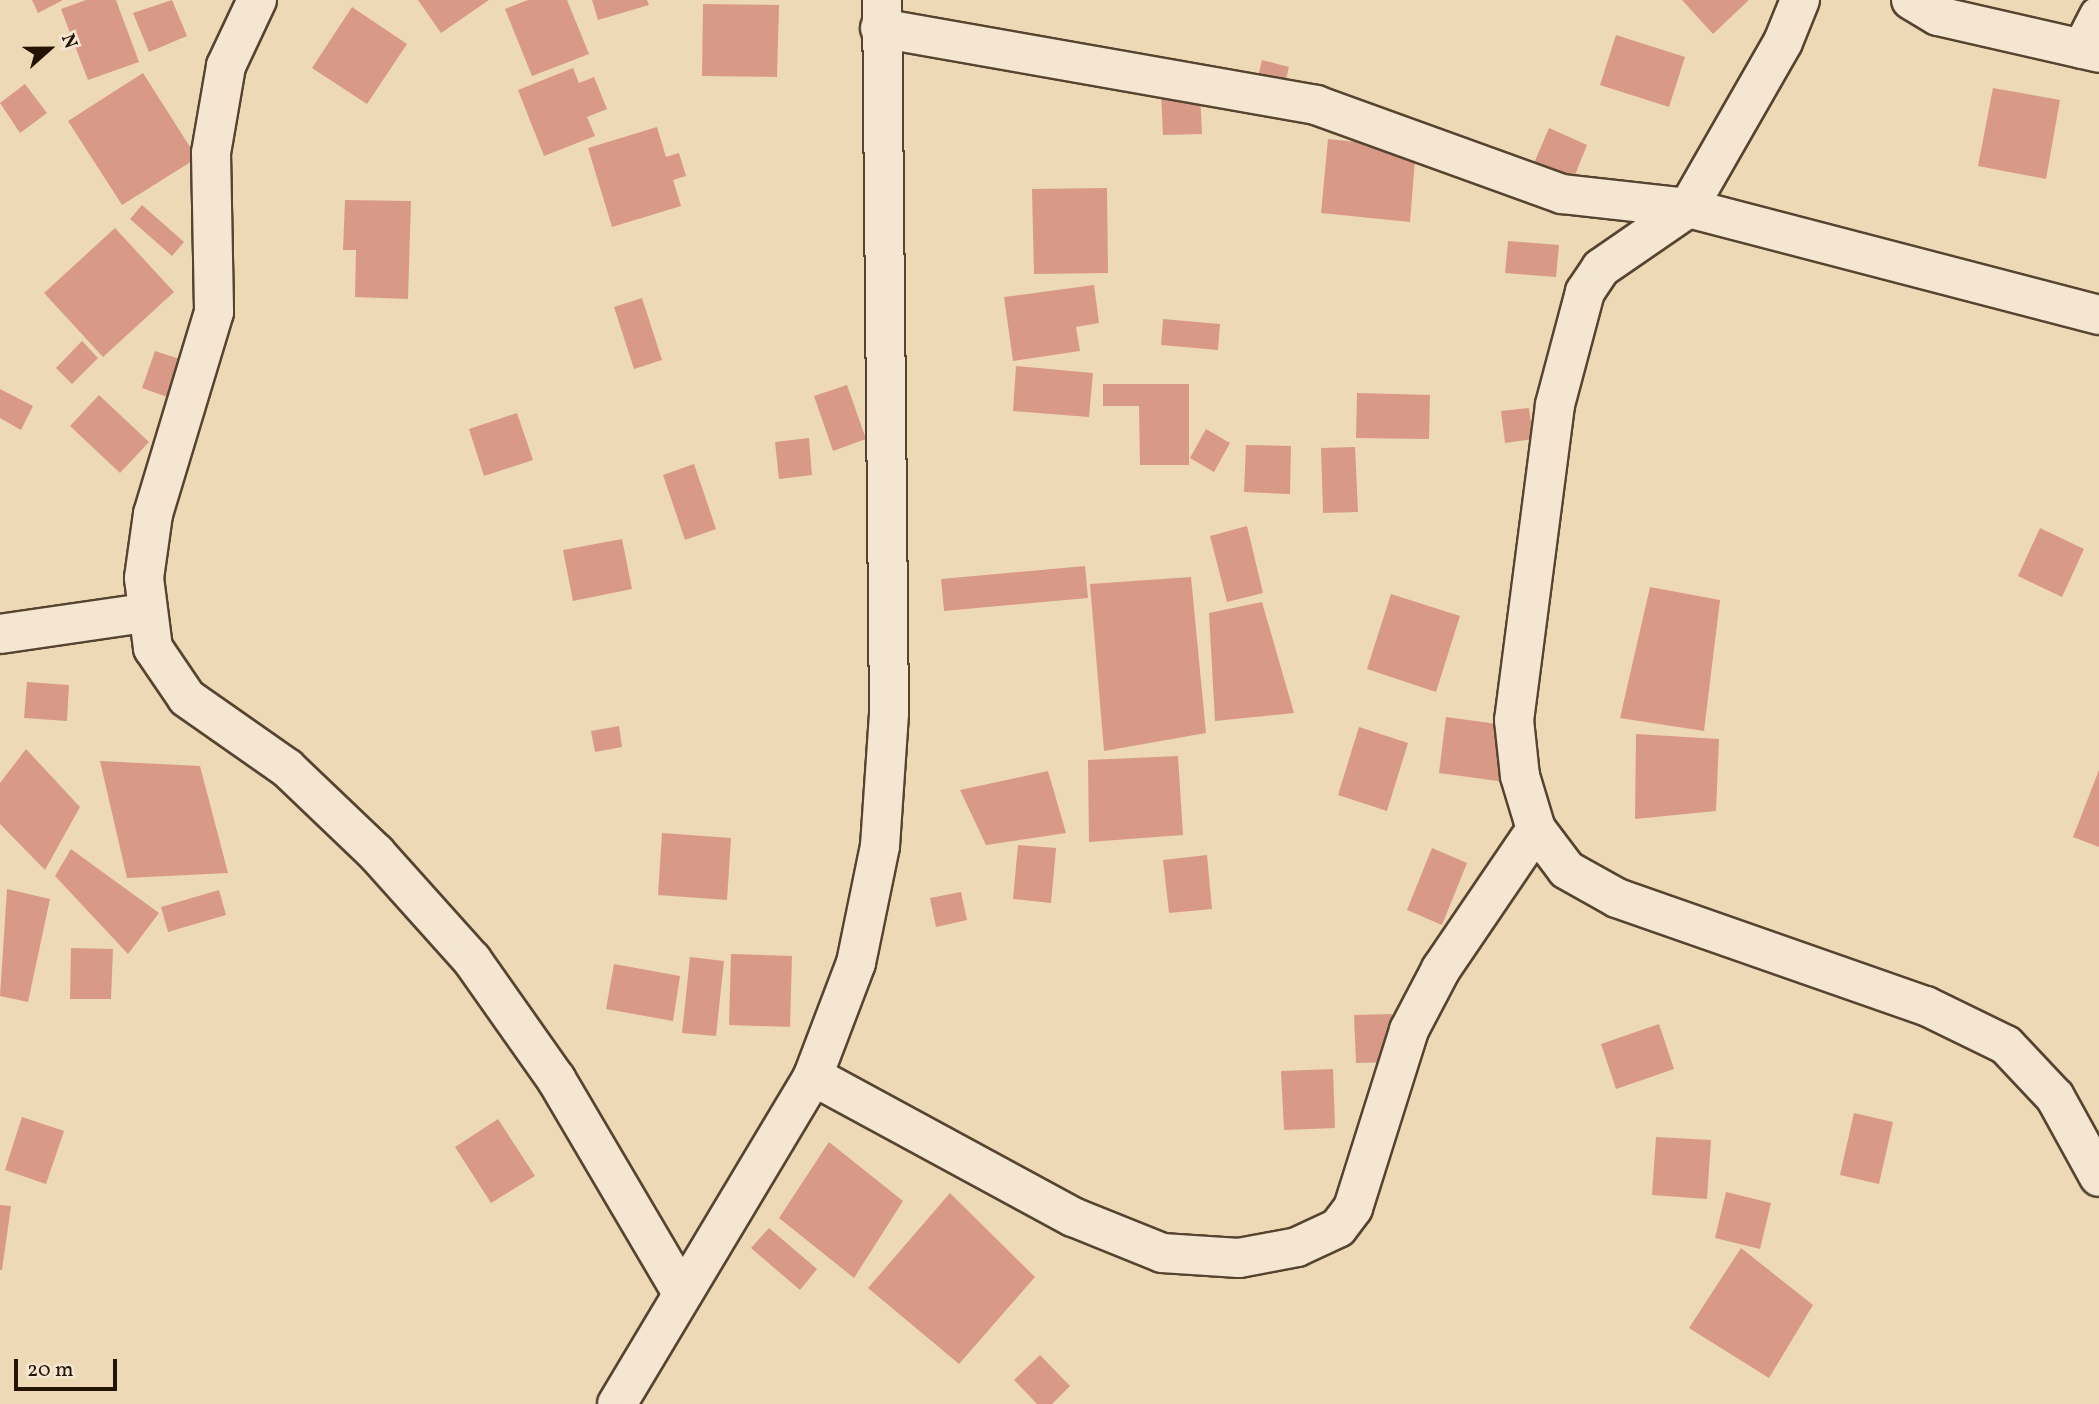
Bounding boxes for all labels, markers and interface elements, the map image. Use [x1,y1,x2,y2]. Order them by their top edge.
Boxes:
north arrow [14,14,84,84]
text: N [54,30,83,53]
scale bar [18,1344,121,1388]
text: 20 m [27,1356,73,1385]

